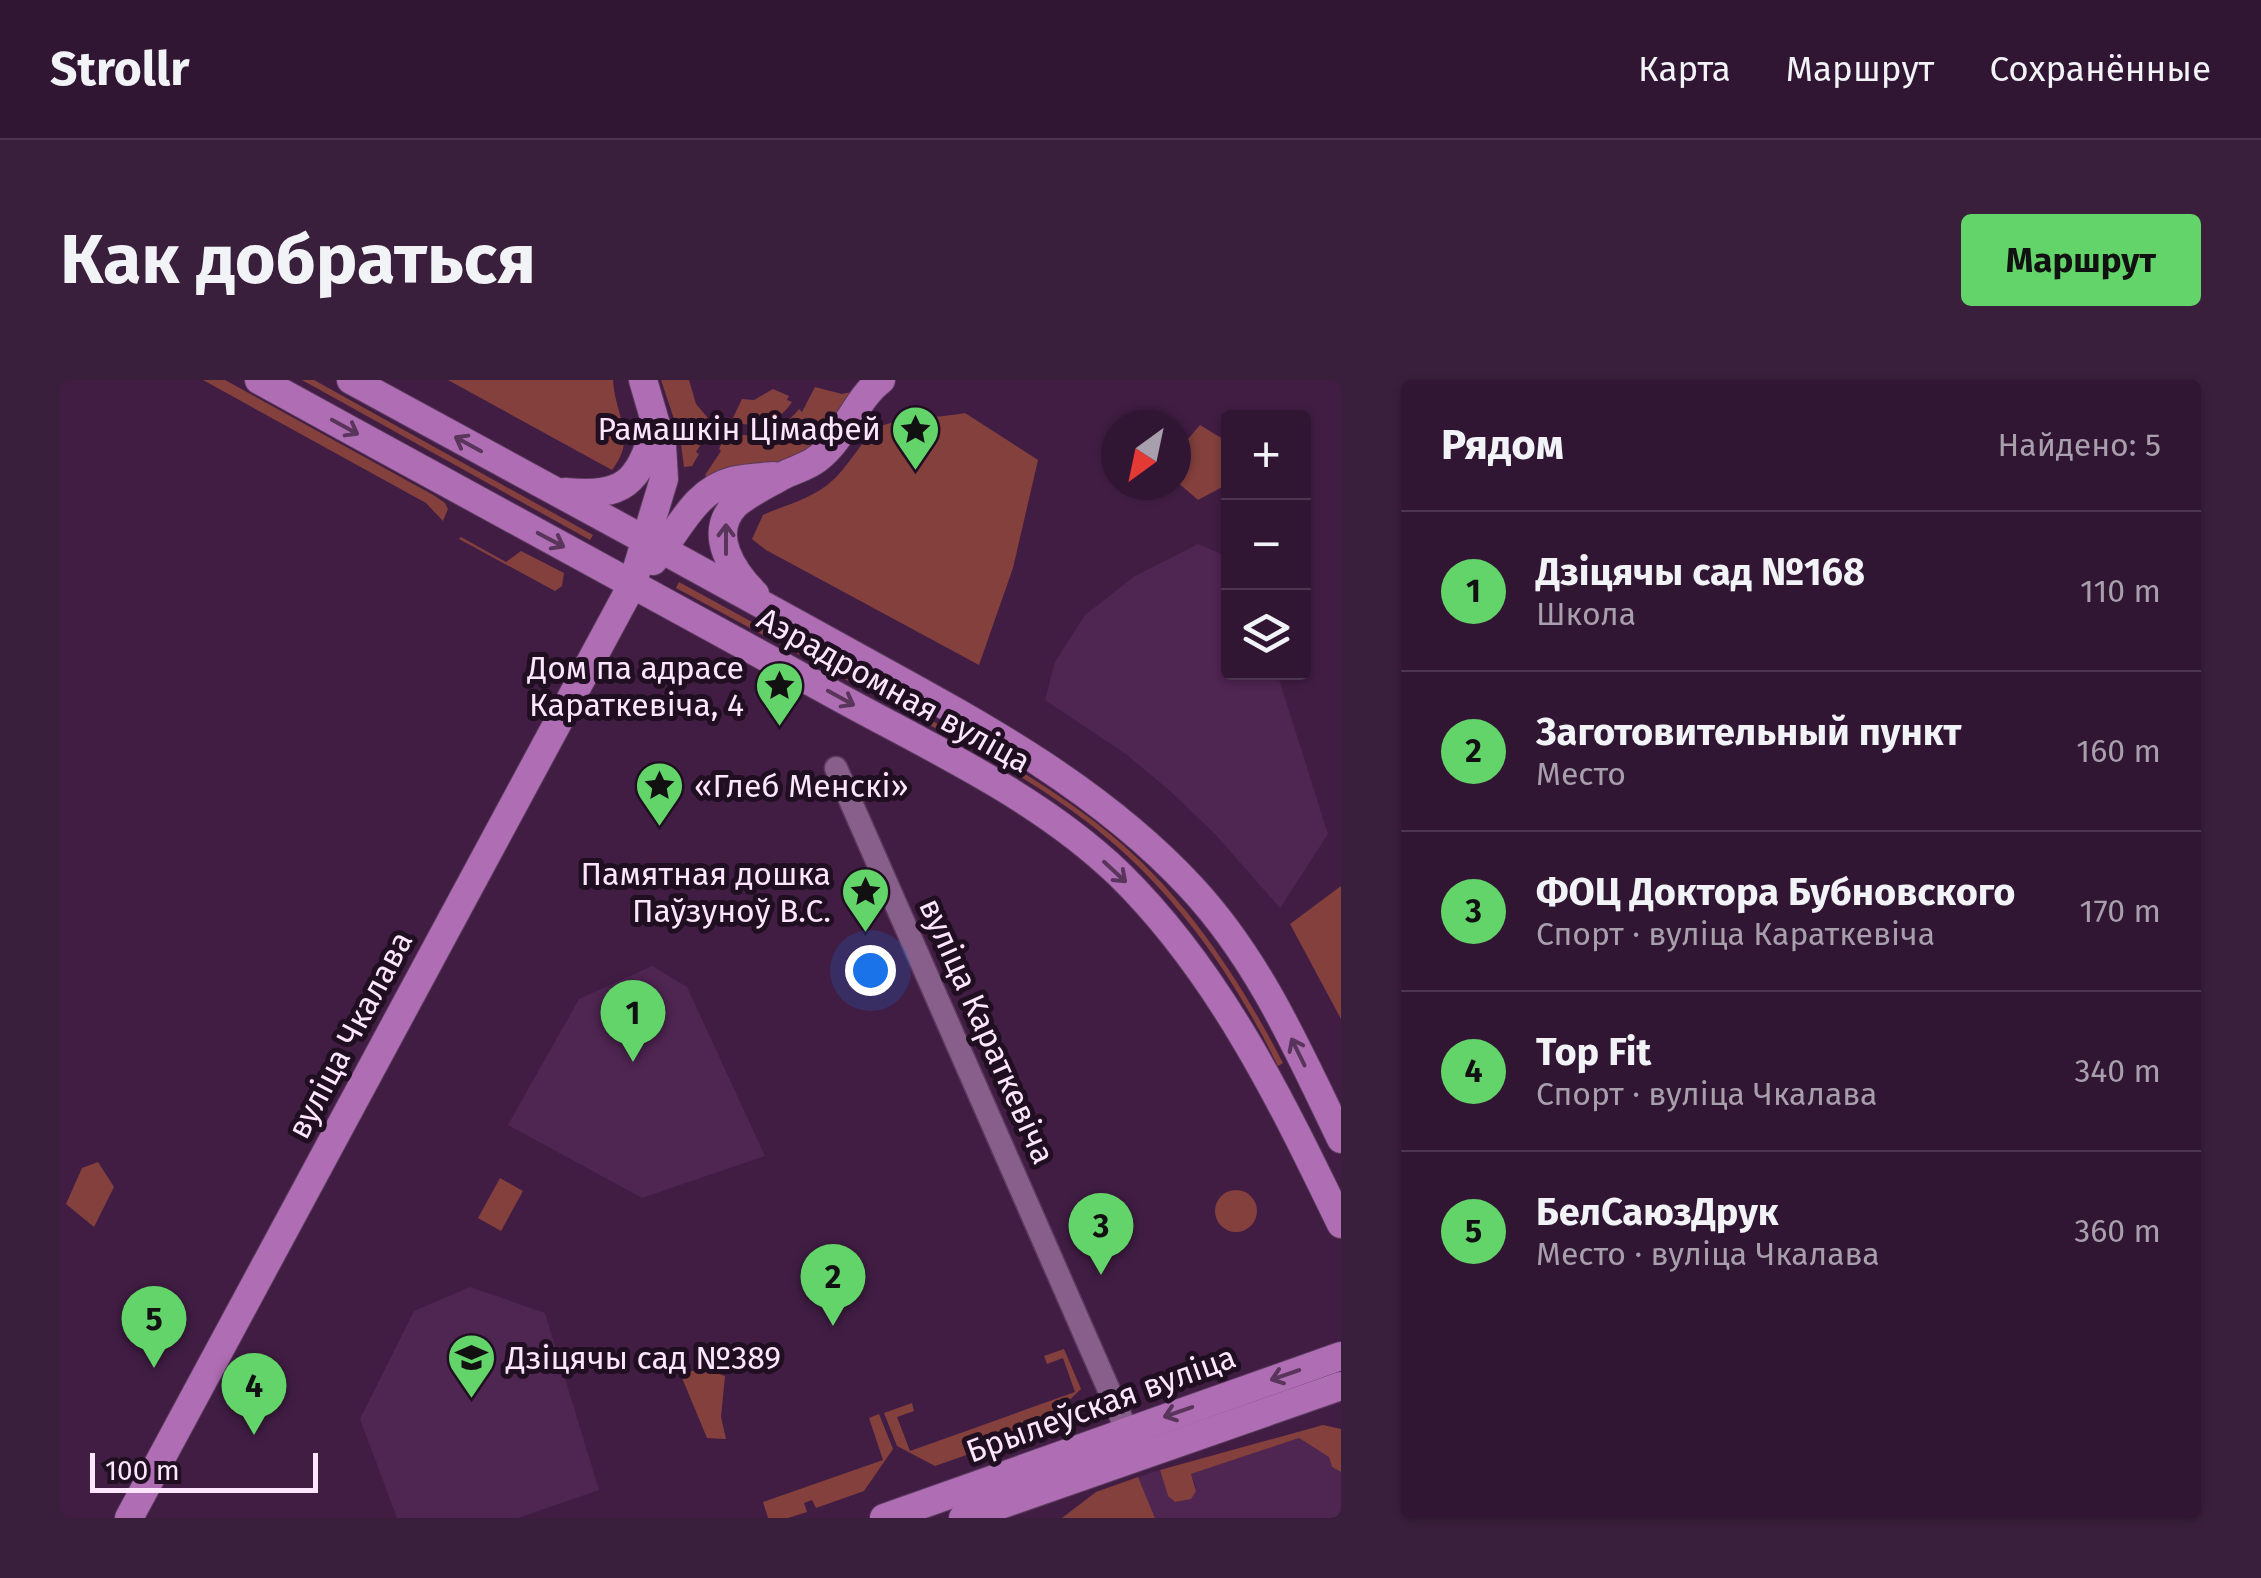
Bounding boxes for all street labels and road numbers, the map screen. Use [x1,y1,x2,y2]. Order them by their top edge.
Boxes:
street label: Аэрадромная вуліца [751,599,1037,781]
street label: вуліца Караткевіча [911,892,1063,1170]
street label: вуліца Чкалава [279,925,421,1145]
street label: Брылеўская вуліца [961,1338,1241,1470]

